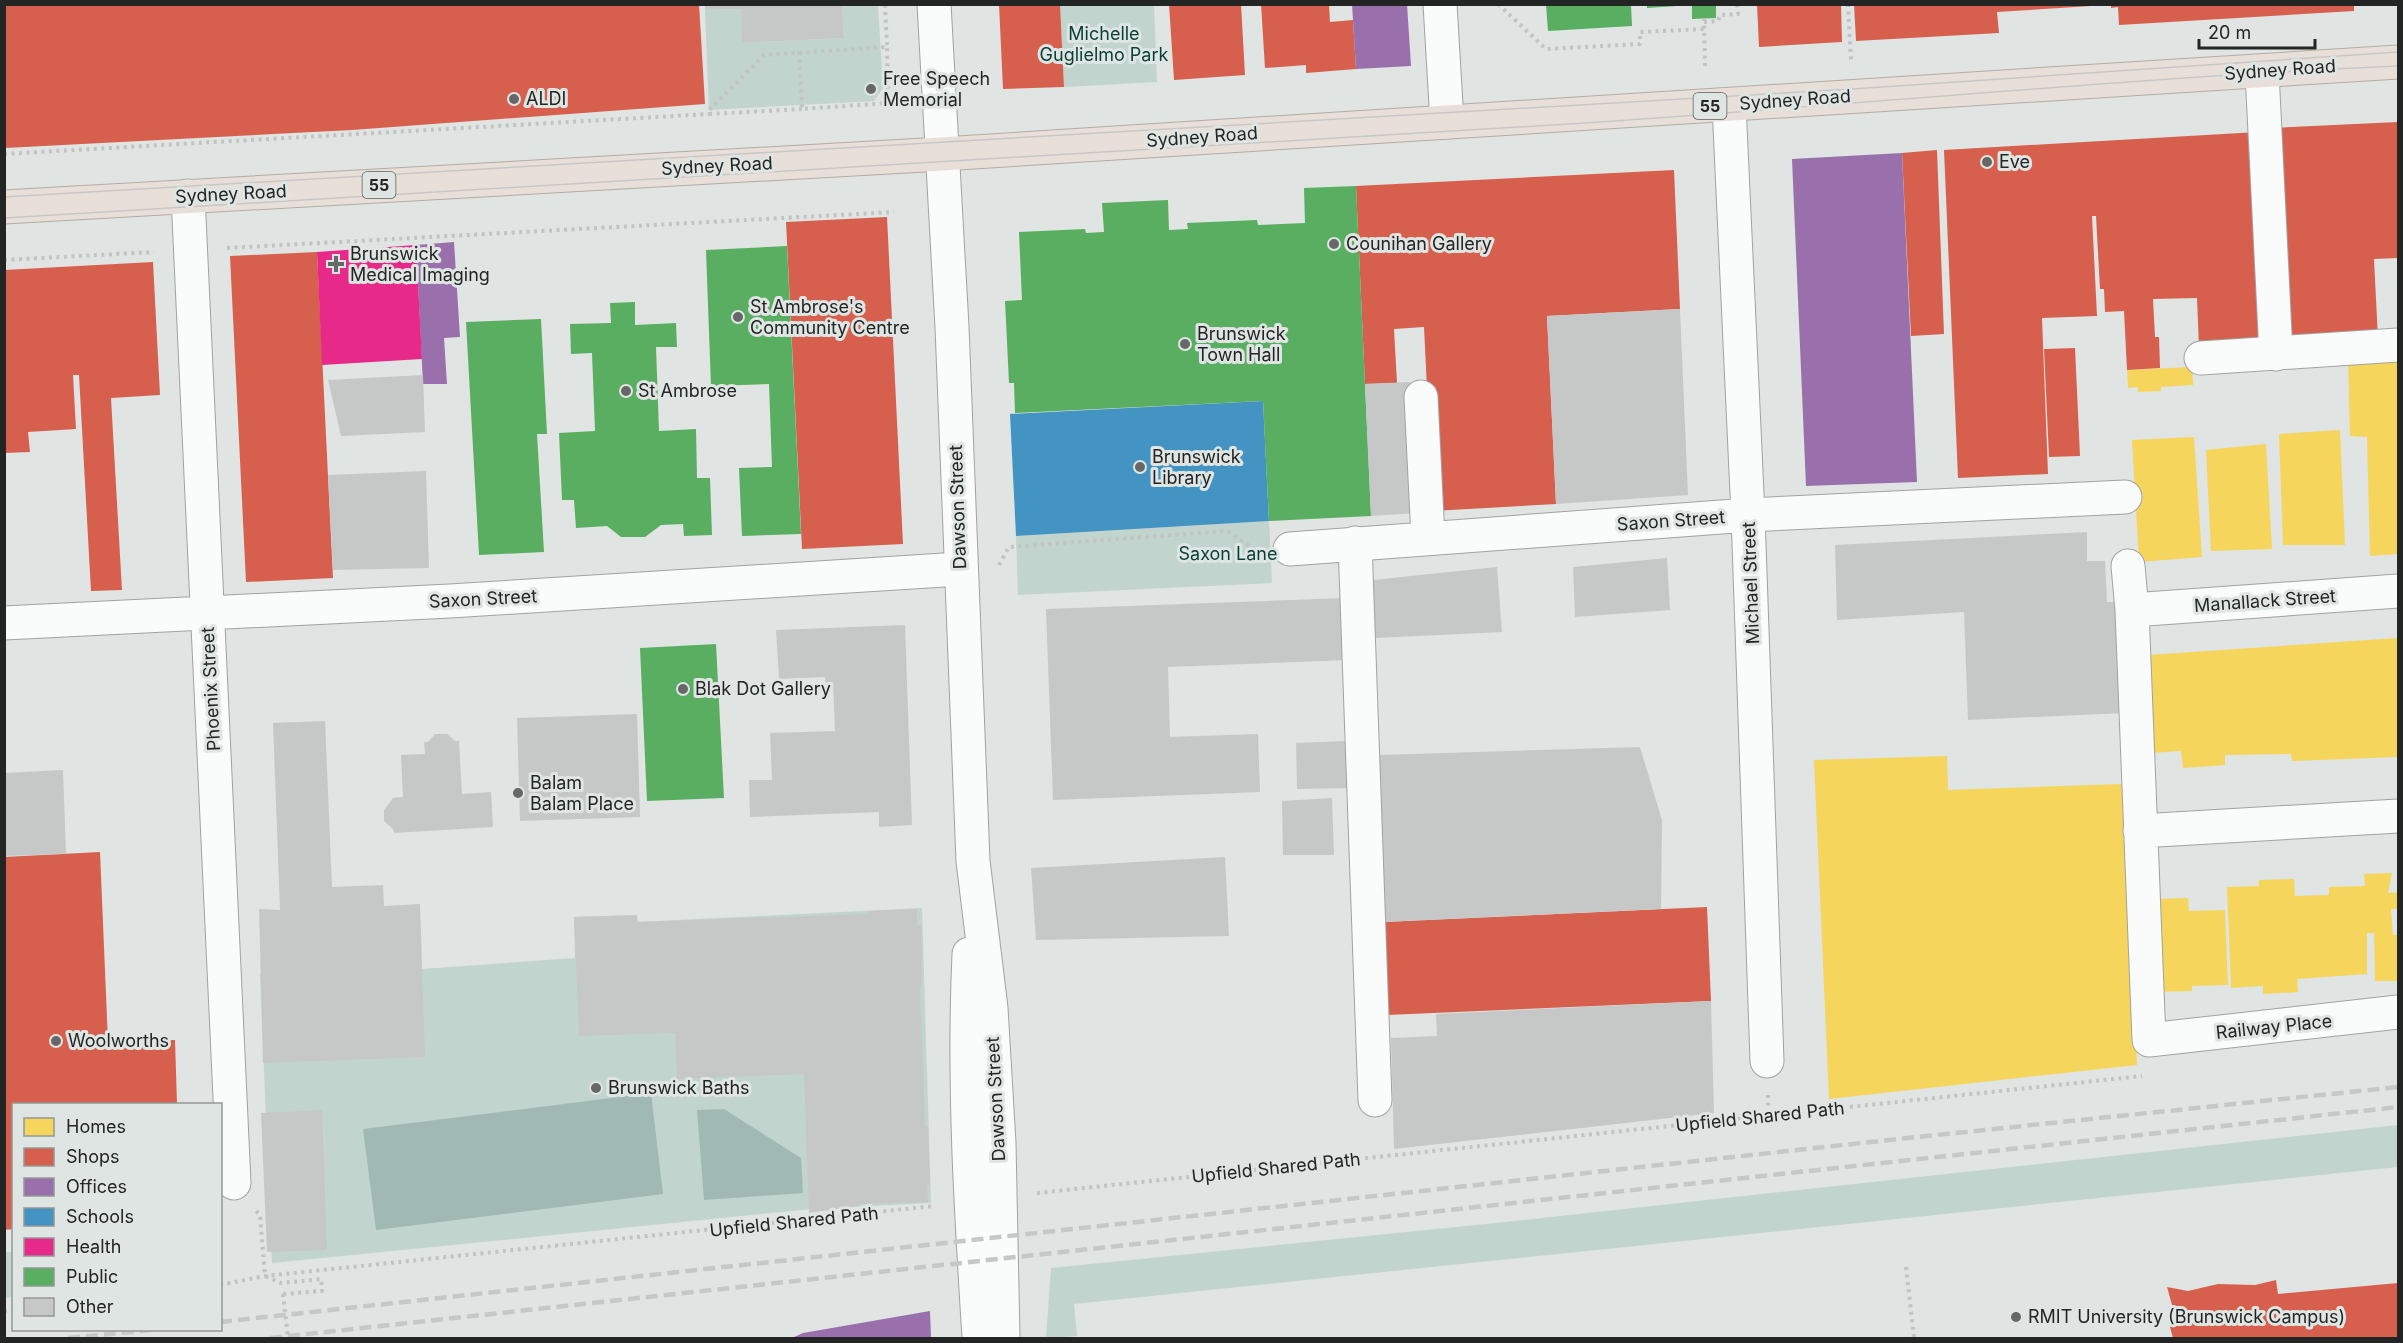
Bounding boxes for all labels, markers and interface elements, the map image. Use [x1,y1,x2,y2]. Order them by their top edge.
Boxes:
scale bar [2199,12,2314,50]
text: 20 m [2208,22,2251,43]
park label: Michelle Guglielmo Park [1040,23,1169,65]
street label: Sydney Road [2224,55,2336,84]
place label: Free Speech Memorial [883,68,990,110]
marker: Free Speech Memorial [864,82,878,96]
street label: Sydney Road [1739,85,1851,114]
place label: ALDI [526,88,566,109]
marker: ALDI [507,92,521,106]
road number: 55 [1694,93,1726,119]
street label: Sydney Road [1146,122,1258,151]
place label: Eve [1999,151,2030,172]
street label: Sydney Road [661,152,773,179]
marker: Eve [1980,155,1994,169]
road number: 55 [362,172,395,198]
street label: Sydney Road [175,180,287,207]
place label: Counihan Gallery [1346,233,1492,254]
marker: Counihan Gallery [1327,237,1341,251]
place label: Brunswick Medical Imaging [350,243,490,285]
marker: Brunswick Medical Imaging [327,255,345,273]
place label: St Ambrose's Community Centre [750,296,910,338]
marker: St Ambrose's Community Centre [731,310,745,324]
place label: Brunswick Town Hall [1197,323,1286,365]
marker: Brunswick Town Hall [1178,337,1192,351]
place label: St Ambrose [638,380,737,401]
marker: St Ambrose [619,384,633,398]
street label: Dawson Street [945,444,970,570]
place label: Brunswick Library [1152,446,1241,488]
marker: Brunswick Library [1133,460,1147,474]
street label: Saxon Street [1616,506,1726,535]
street label: Michael Street [1738,521,1763,645]
park label: Saxon Lane [1179,543,1277,564]
street label: Saxon Street [428,585,538,612]
street label: Manallack Street [2193,585,2337,616]
street label: Phoenix Street [197,626,224,752]
place label: Blak Dot Gallery [695,678,831,699]
marker: Blak Dot Gallery [676,682,690,696]
place label: Balam Balam Place [530,772,634,814]
marker: Balam Balam Place [511,786,525,800]
street label: Railway Place [2215,1010,2333,1043]
place label: Woolworths [68,1030,169,1051]
marker: Woolworths [49,1034,63,1048]
street label: Dawson Street [982,1036,1009,1162]
place label: Brunswick Baths [608,1077,750,1098]
marker: Brunswick Baths [589,1081,603,1095]
street label: Upfield Shared Path [1674,1097,1846,1136]
legend [12,1103,222,1331]
text: Homes [66,1116,126,1137]
text: Shops [66,1146,120,1167]
street label: Upfield Shared Path [1190,1148,1362,1187]
text: Offices [66,1176,127,1197]
street label: Upfield Shared Path [708,1202,880,1241]
text: Schools [66,1206,134,1227]
text: Health [66,1236,121,1257]
text: Public [66,1266,118,1287]
text: Other [66,1296,114,1317]
place label: RMIT University (Brunswick Campus) [2028,1306,2345,1327]
marker: RMIT University (Brunswick Campus) [2009,1310,2023,1324]

